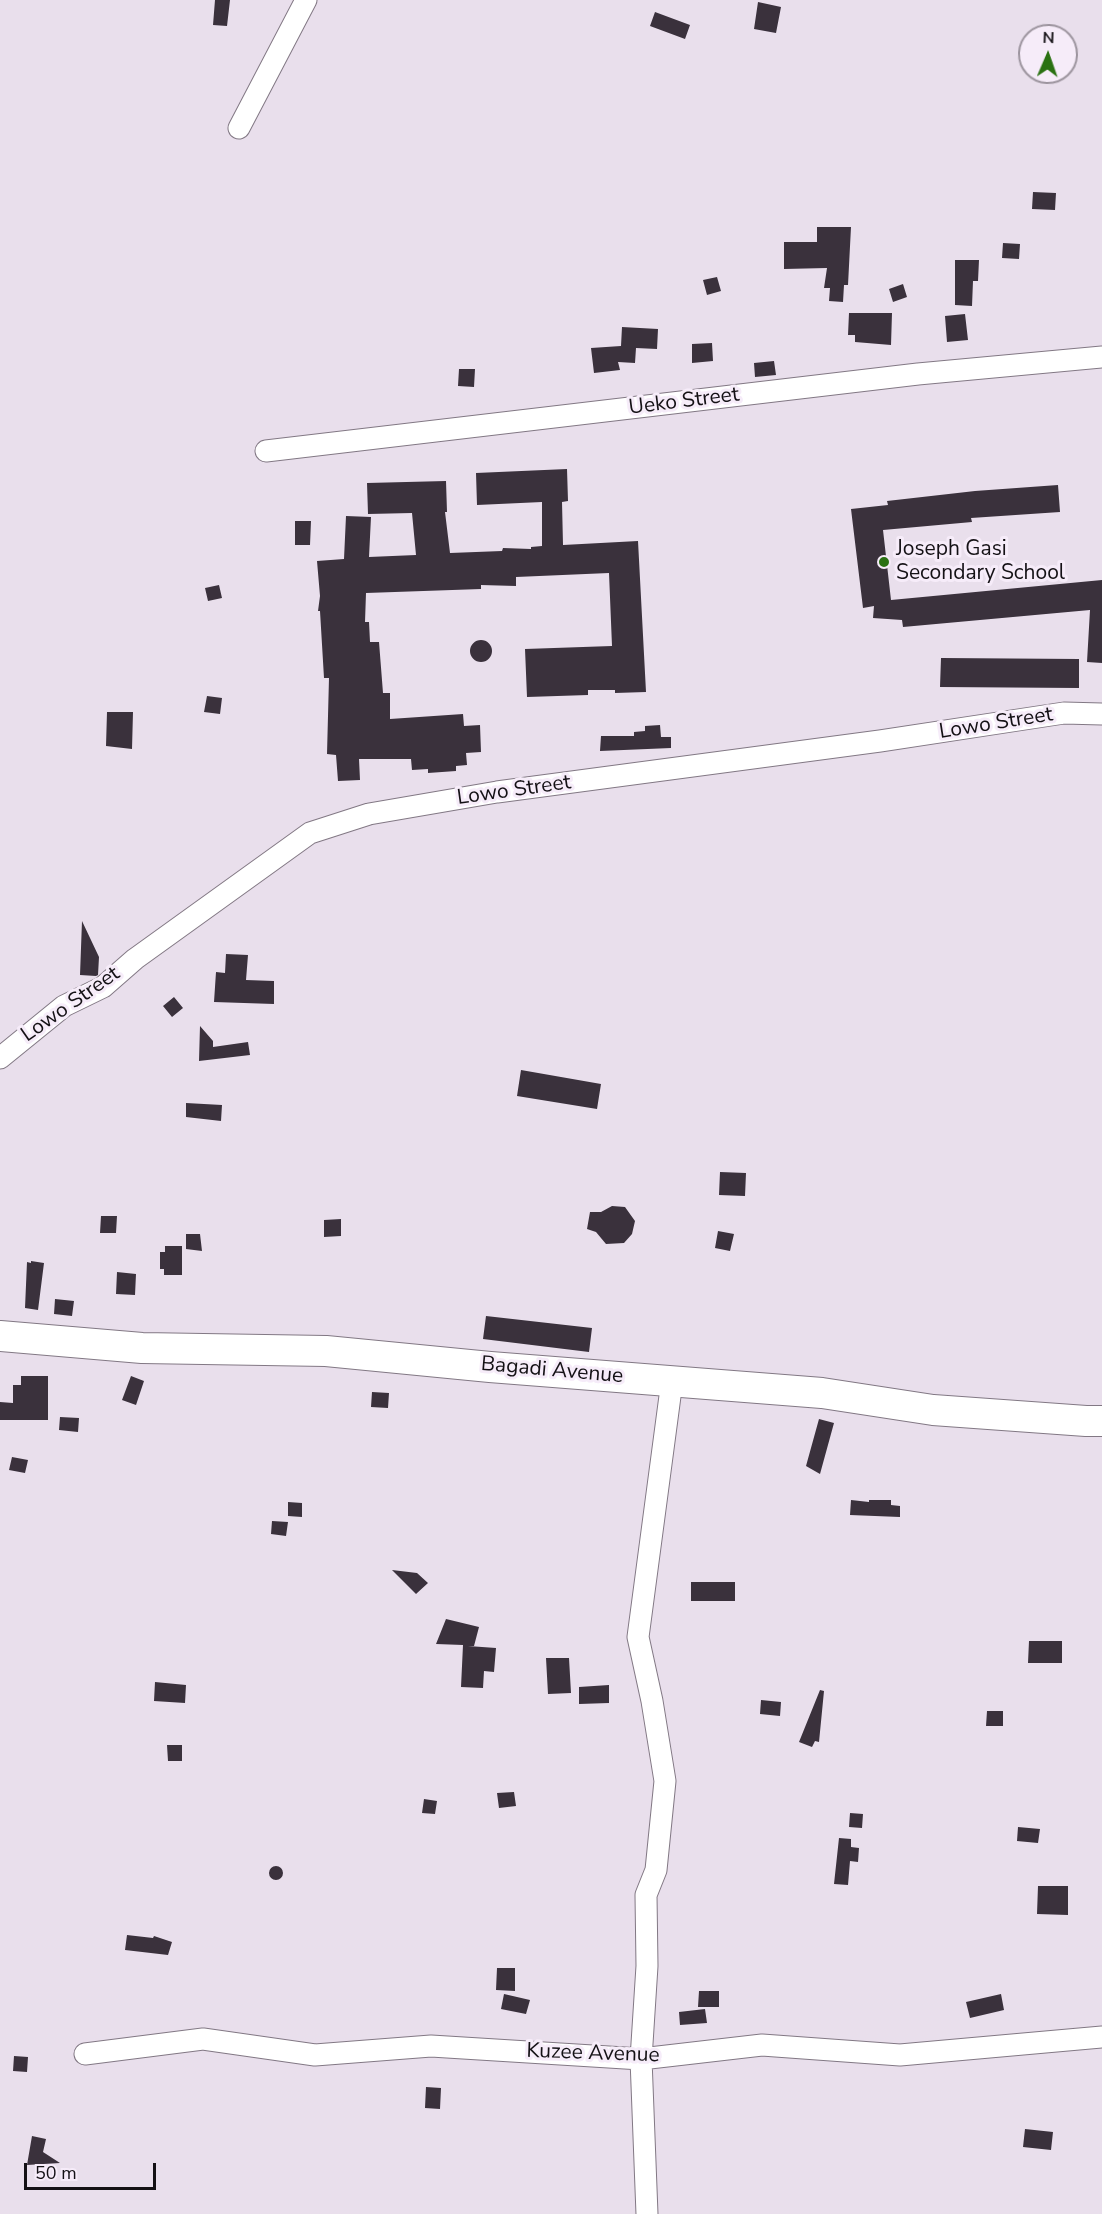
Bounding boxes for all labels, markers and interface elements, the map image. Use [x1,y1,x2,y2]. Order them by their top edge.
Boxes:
north arrow [1018,24,1078,84]
text: N [1042,27,1055,49]
street label: Ueko Street [627,383,741,421]
place label: Joseph Gasi Secondary School [896,537,1065,587]
marker: Joseph Gasi Secondary School [877,555,891,569]
street label: Lowo Street [937,703,1055,745]
street label: Lowo Street [455,771,573,811]
street label: Lowo Street [17,962,125,1048]
street label: Bagadi Avenue [480,1352,624,1390]
street label: Kuzee Avenue [526,2039,660,2069]
scale bar [27,2151,159,2189]
text: 50 m [35,2161,77,2185]

